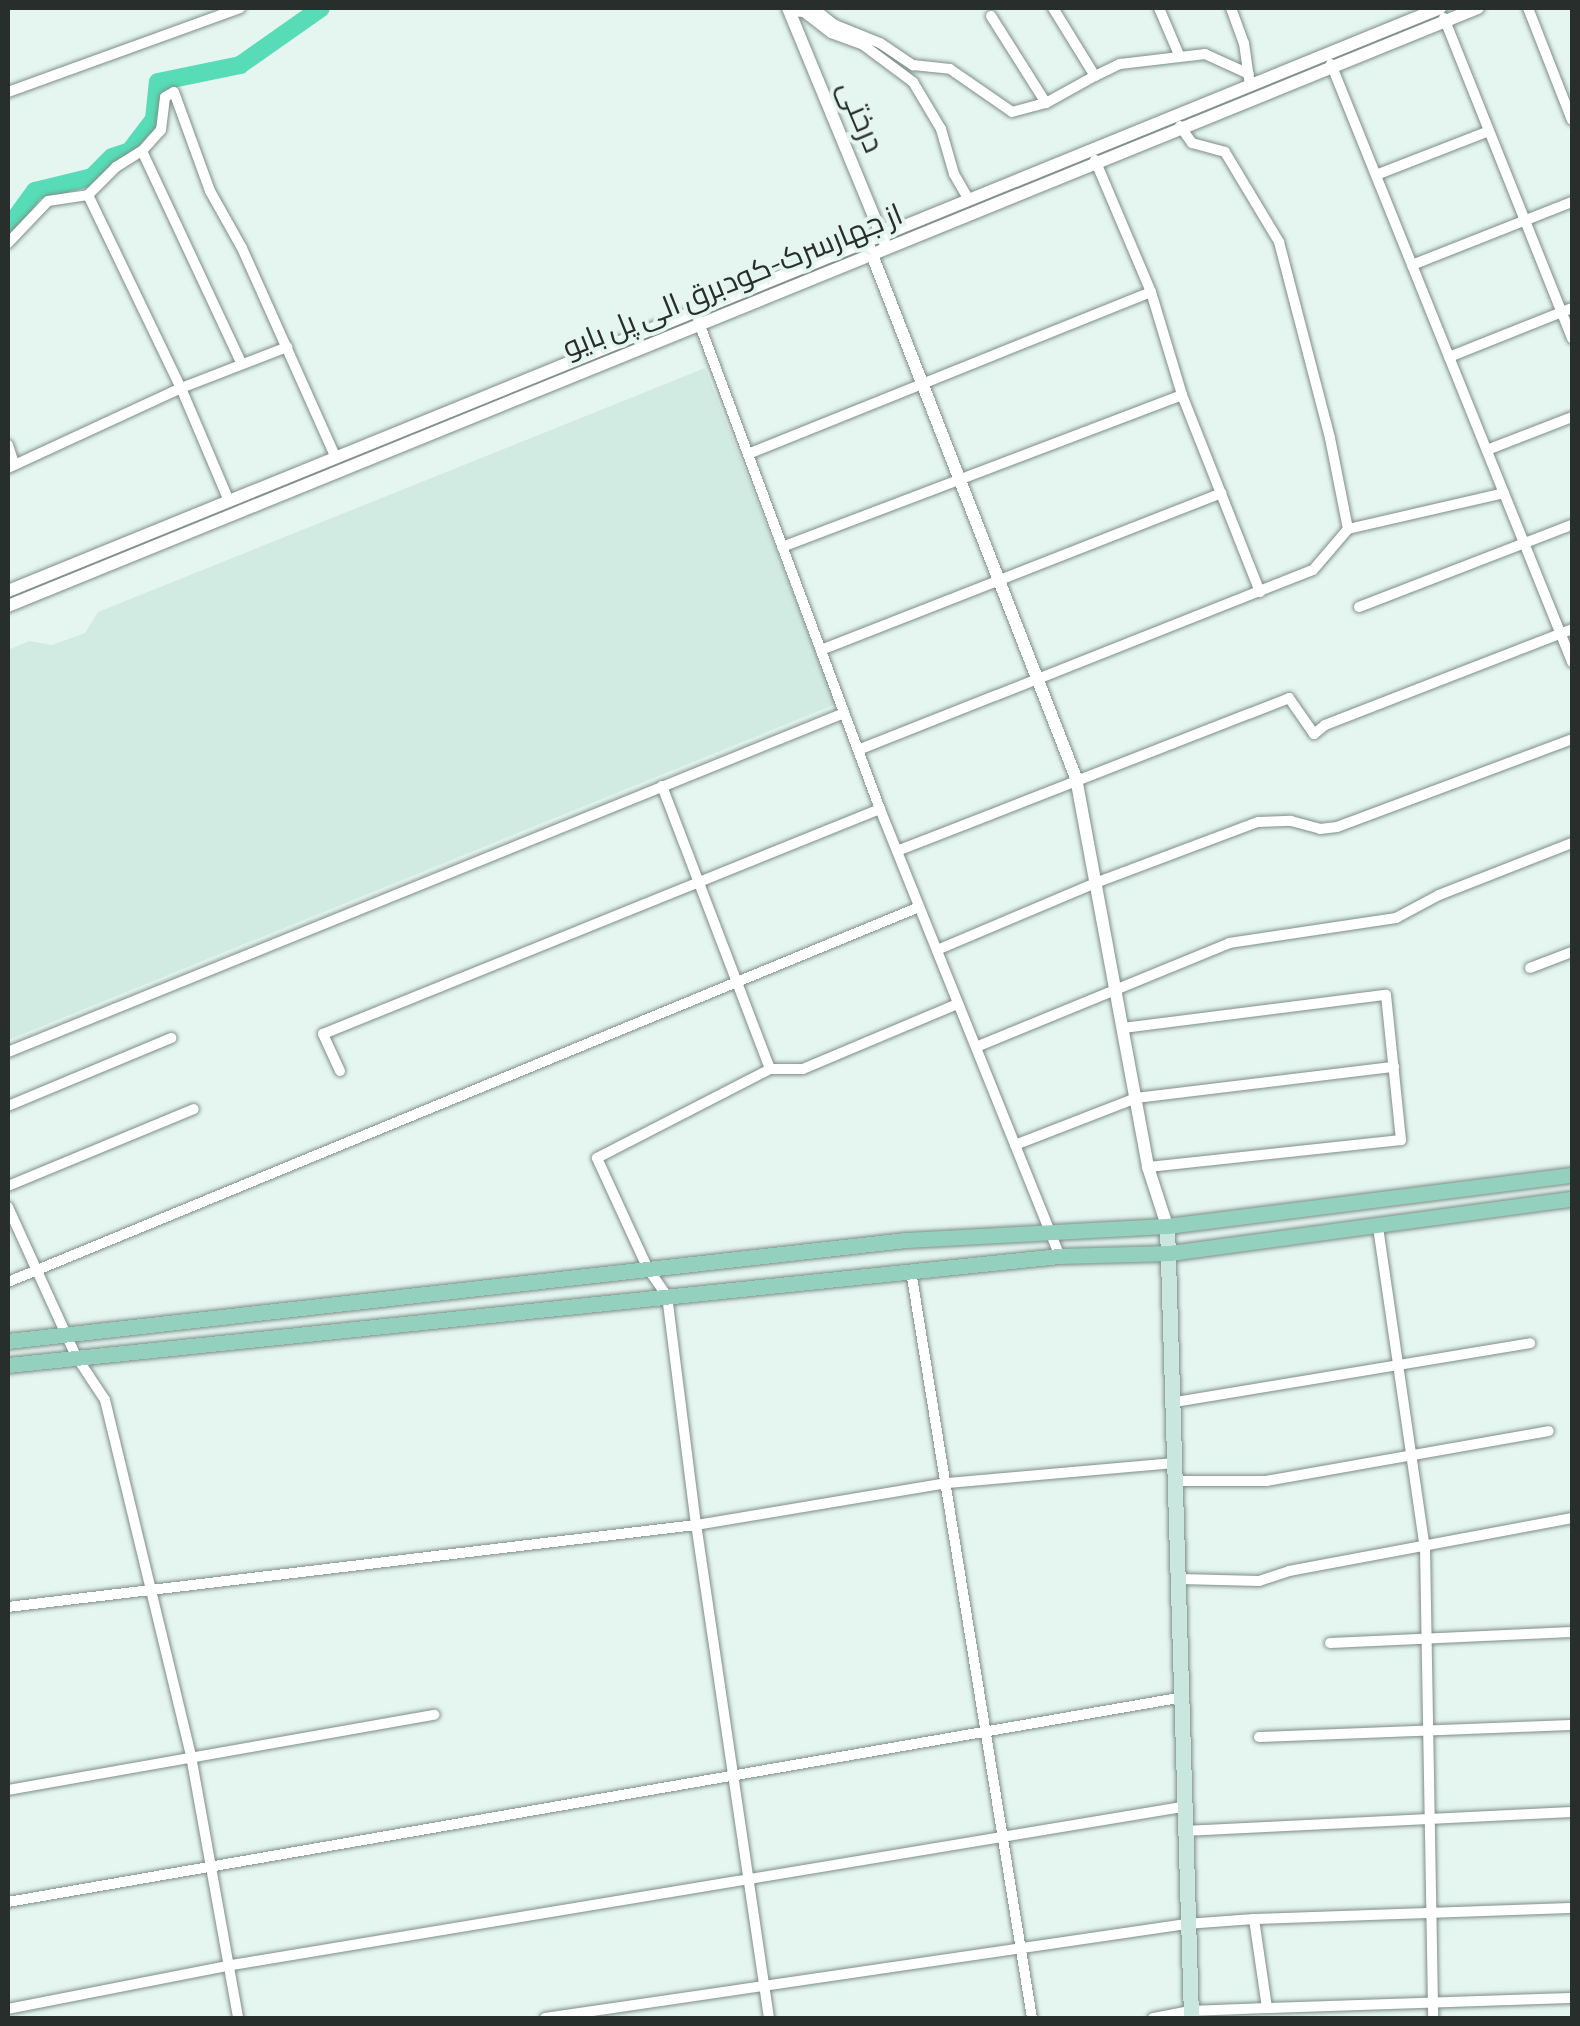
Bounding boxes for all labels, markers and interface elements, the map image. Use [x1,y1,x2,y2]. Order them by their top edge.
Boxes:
street label: درختی [829,76,891,158]
street label: از جهارسرک-کودبرق الی پل بایو [558,197,908,367]

